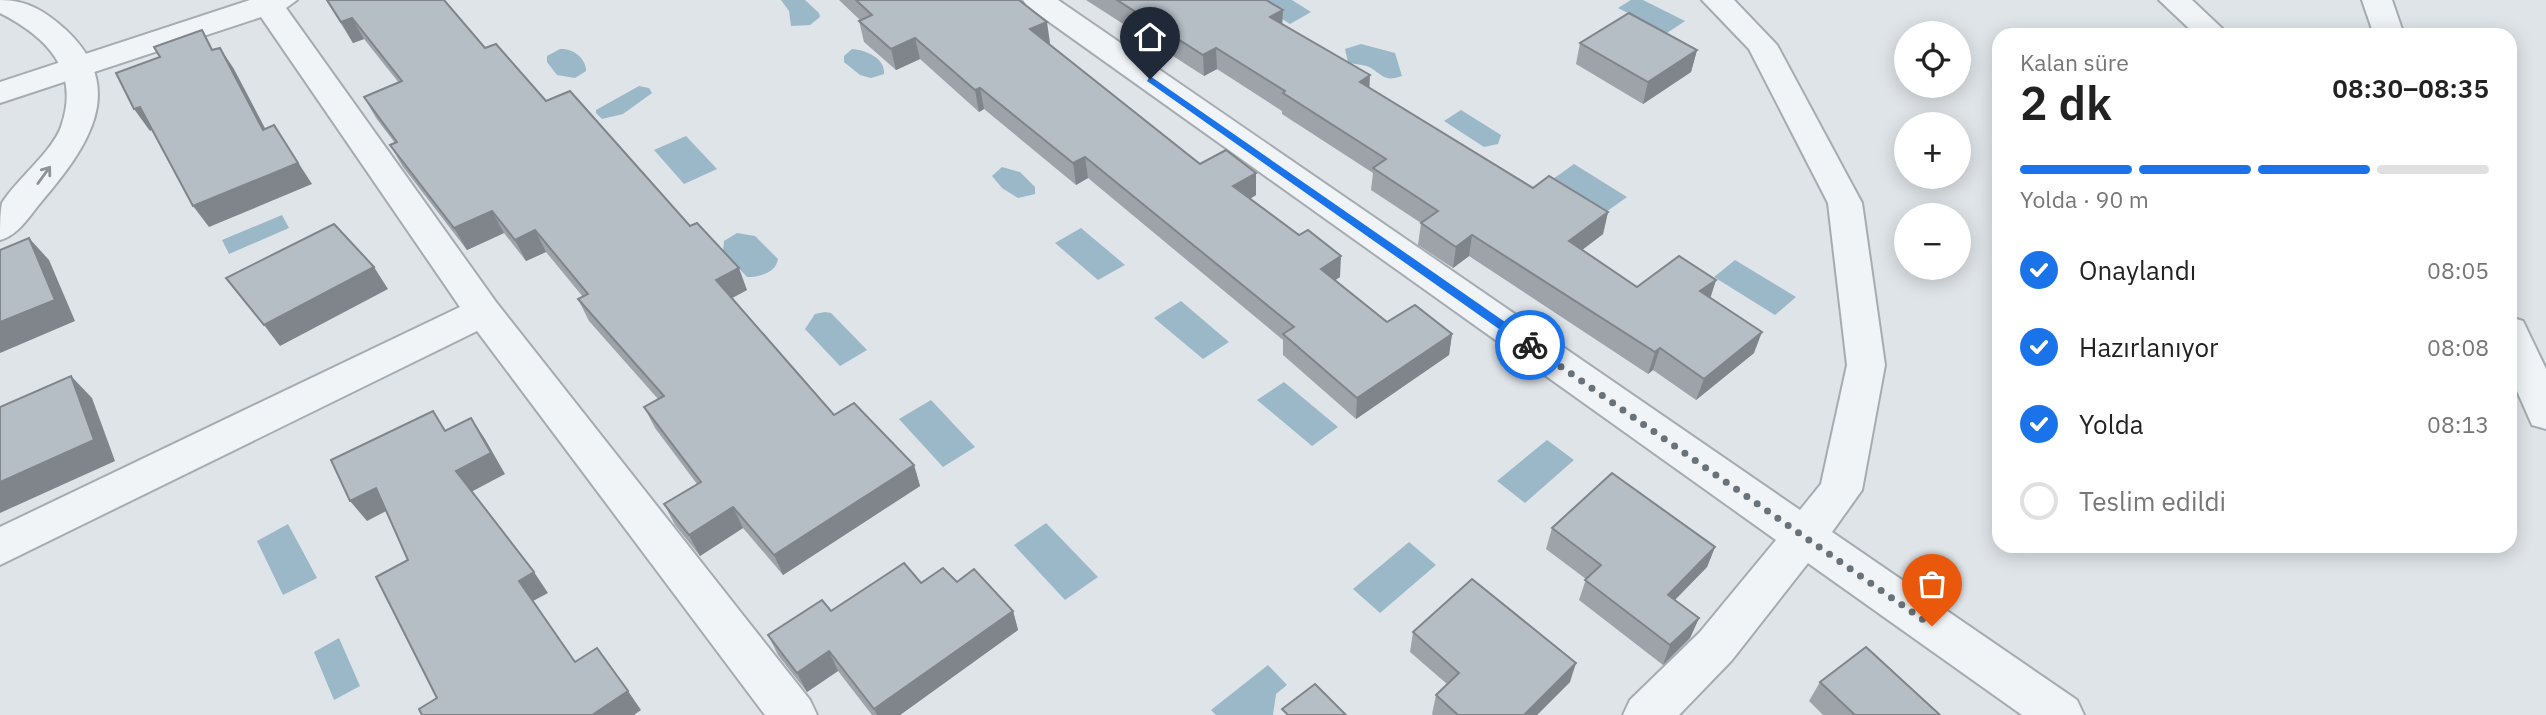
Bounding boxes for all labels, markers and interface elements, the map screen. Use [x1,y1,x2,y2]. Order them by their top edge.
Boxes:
pin [1120,7,1180,79]
icon: home [1131,18,1169,56]
map controls [1894,21,1971,280]
button: locate [1894,21,1971,98]
text: Kalan süre [2020,47,2129,77]
text: 08:30–08:35 [2332,71,2489,105]
text: 2 dk [2020,73,2112,133]
button: + [1894,112,1971,189]
one-way arrow [36,166,51,185]
text: Yolda · 90 m [2020,184,2149,214]
button: − [1894,203,1971,280]
icon: check [2020,251,2058,289]
text: Onaylandı [2079,253,2196,287]
text: 08:05 [2427,255,2489,285]
courier [1495,310,1565,380]
icon: bike [1511,326,1549,364]
icon: check [2020,328,2058,366]
text: Hazırlanıyor [2079,330,2219,364]
text: 08:08 [2427,332,2489,362]
icon: check [2020,405,2058,443]
text: Yolda [2079,407,2144,441]
text: 08:13 [2427,409,2489,439]
text: Teslim edildi [2079,484,2226,518]
pin [1902,554,1962,626]
icon: bag [1913,565,1951,603]

